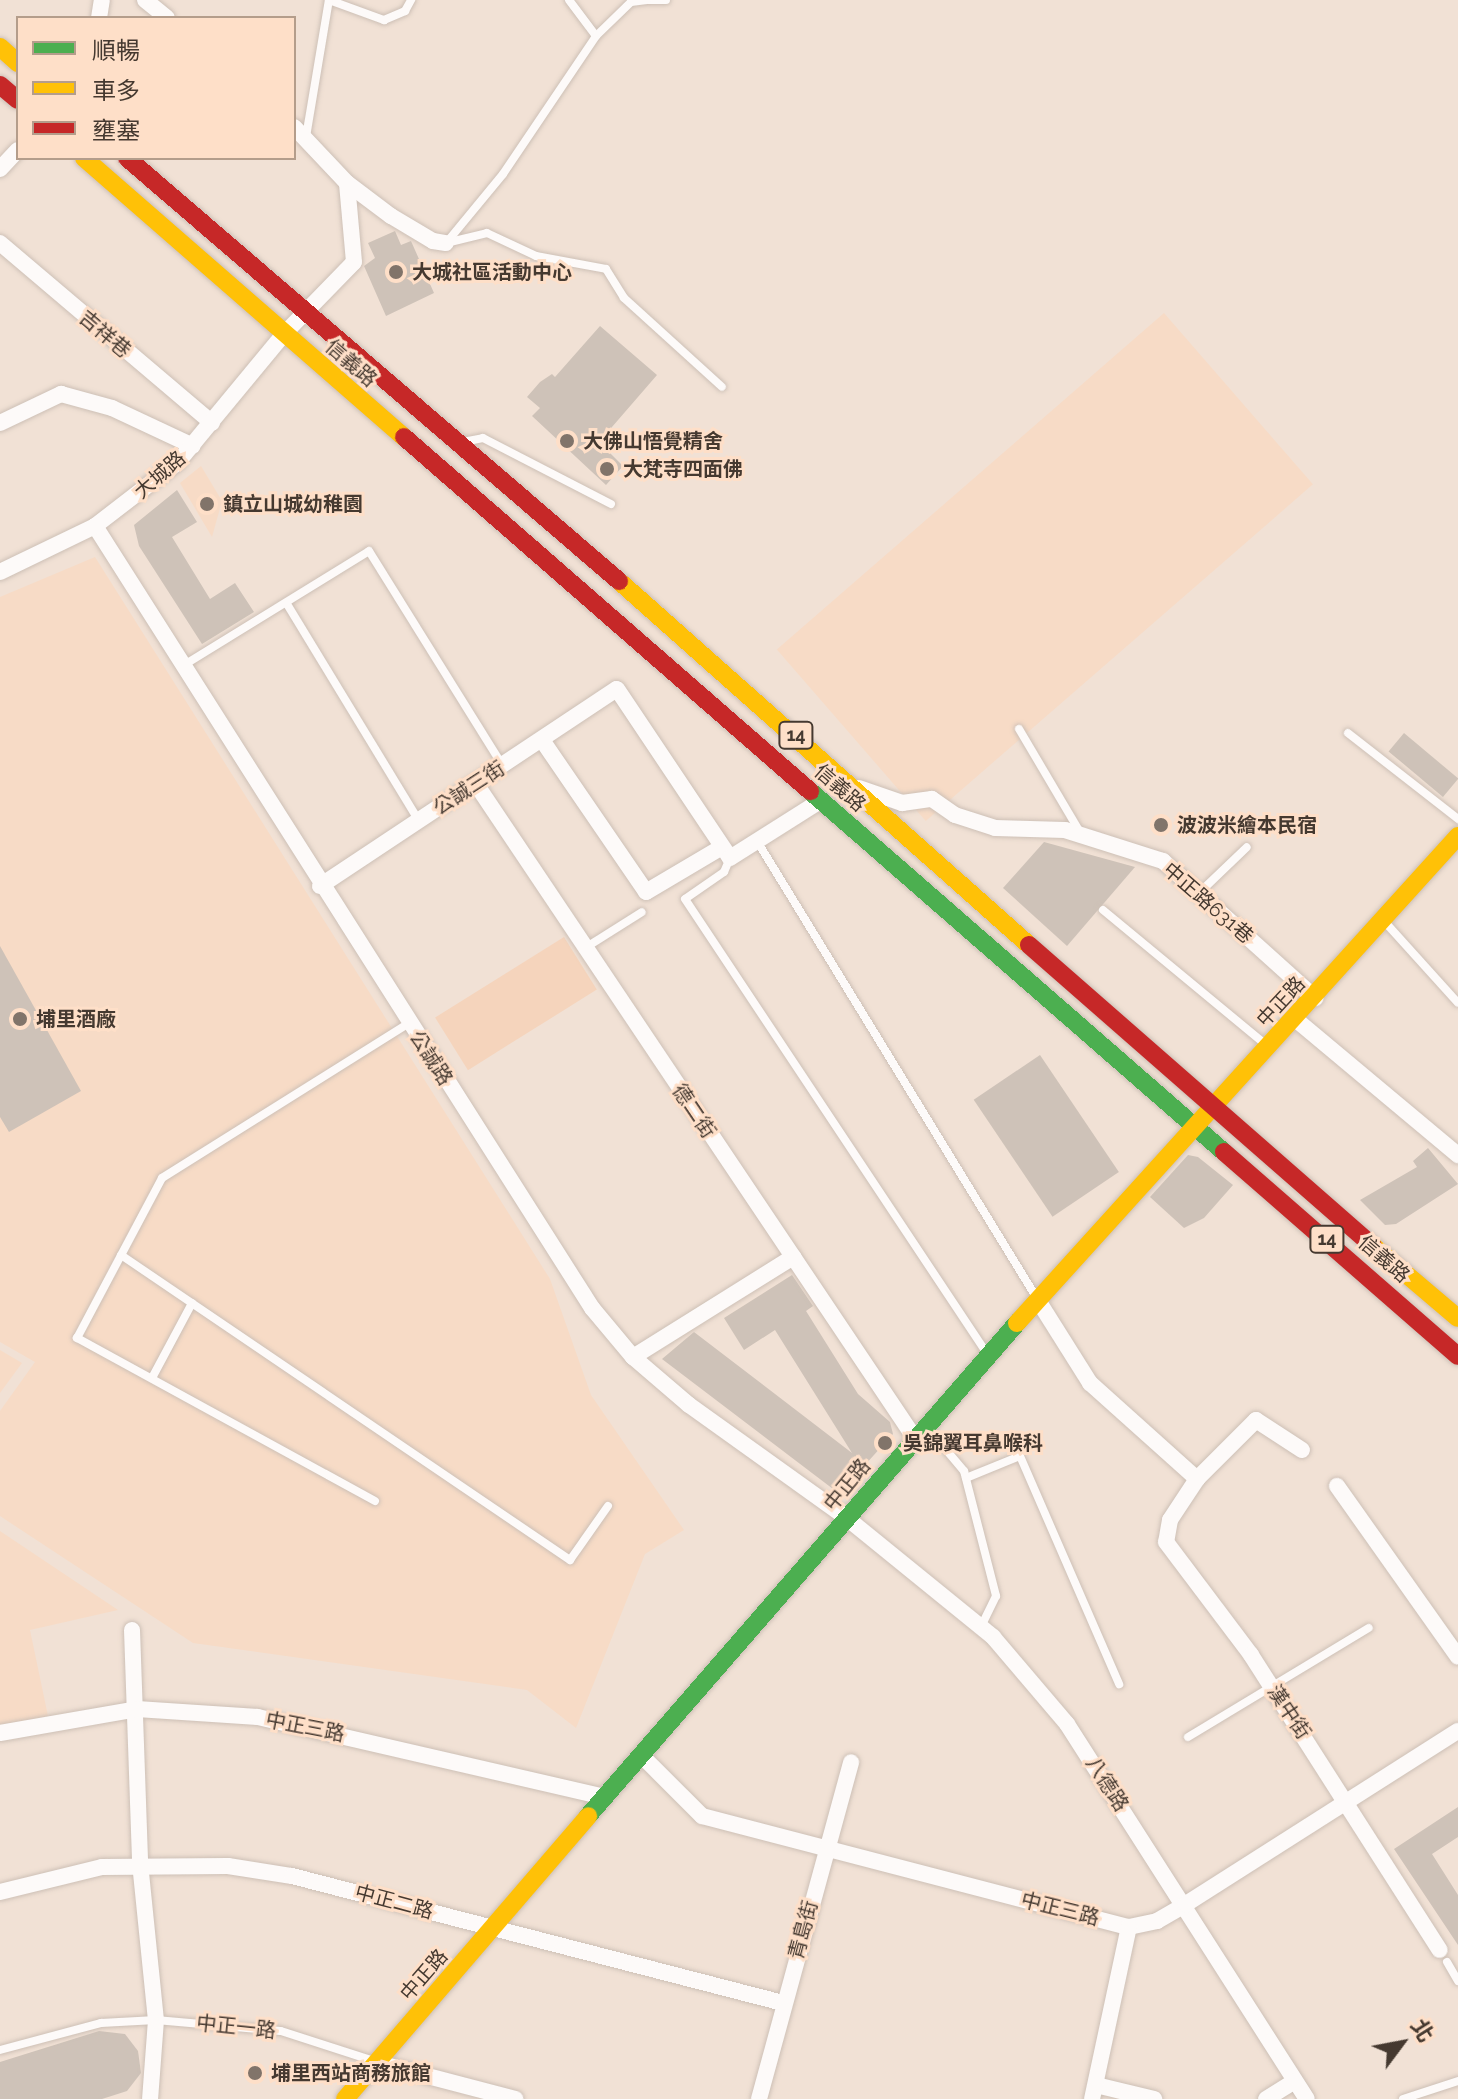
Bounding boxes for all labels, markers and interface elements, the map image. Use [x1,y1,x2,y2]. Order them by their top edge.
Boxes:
legend [16,16,296,160]
text: 順暢 [92,36,140,65]
text: 車多 [92,76,140,105]
text: 壅塞 [92,116,140,145]
place label: 大城社區活動中心 [412,260,572,284]
marker: 大城社區活動中心 [387,263,405,281]
street label: 吉祥巷 [74,306,136,362]
street label: 信義路 [320,334,382,392]
place label: 大佛山悟覺精舍 [583,429,723,453]
marker: 大佛山悟覺精舍 [558,432,576,450]
street label: 大城路 [129,446,191,504]
place label: 大梵寺四面佛 [623,457,743,481]
marker: 大梵寺四面佛 [598,460,616,478]
place label: 鎮立山城幼稚園 [223,492,363,516]
marker: 鎮立山城幼稚園 [198,495,216,513]
road number: 14 [778,721,814,749]
street label: 公誠三街 [429,756,509,820]
street label: 信義路 [809,759,871,817]
place label: 波波米繪本民宿 [1177,813,1317,837]
marker: 波波米繪本民宿 [1152,816,1170,834]
street label: 中正路631巷 [1158,857,1258,949]
street label: 中正路 [1252,972,1310,1032]
place label: 埔里酒廠 [36,1007,116,1031]
marker: 埔里酒廠 [11,1010,29,1028]
street label: 公誠路 [405,1026,457,1090]
street label: 德二街 [667,1079,721,1143]
road number: 14 [1309,1225,1345,1253]
street label: 信義路 [1353,1230,1415,1288]
place label: 吳錦翼耳鼻喉科 [903,1431,1043,1455]
marker: 吳錦翼耳鼻喉科 [874,1432,896,1454]
street label: 中正路 [819,1454,875,1516]
street label: 漢中街 [1262,1680,1316,1744]
street label: 中正三路 [263,1708,347,1746]
street label: 八德路 [1081,1752,1133,1816]
street label: 中正二路 [352,1880,436,1924]
street label: 中正三路 [1018,1888,1102,1930]
street label: 青島街 [784,1898,822,1962]
street label: 中正路 [395,1944,453,2006]
north arrow [1362,2003,1442,2083]
street label: 中正一路 [195,2011,277,2043]
text: 北 [1405,2014,1439,2046]
place label: 埔里西站商務旅館 [271,2061,431,2085]
marker: 埔里西站商務旅館 [246,2064,264,2082]

